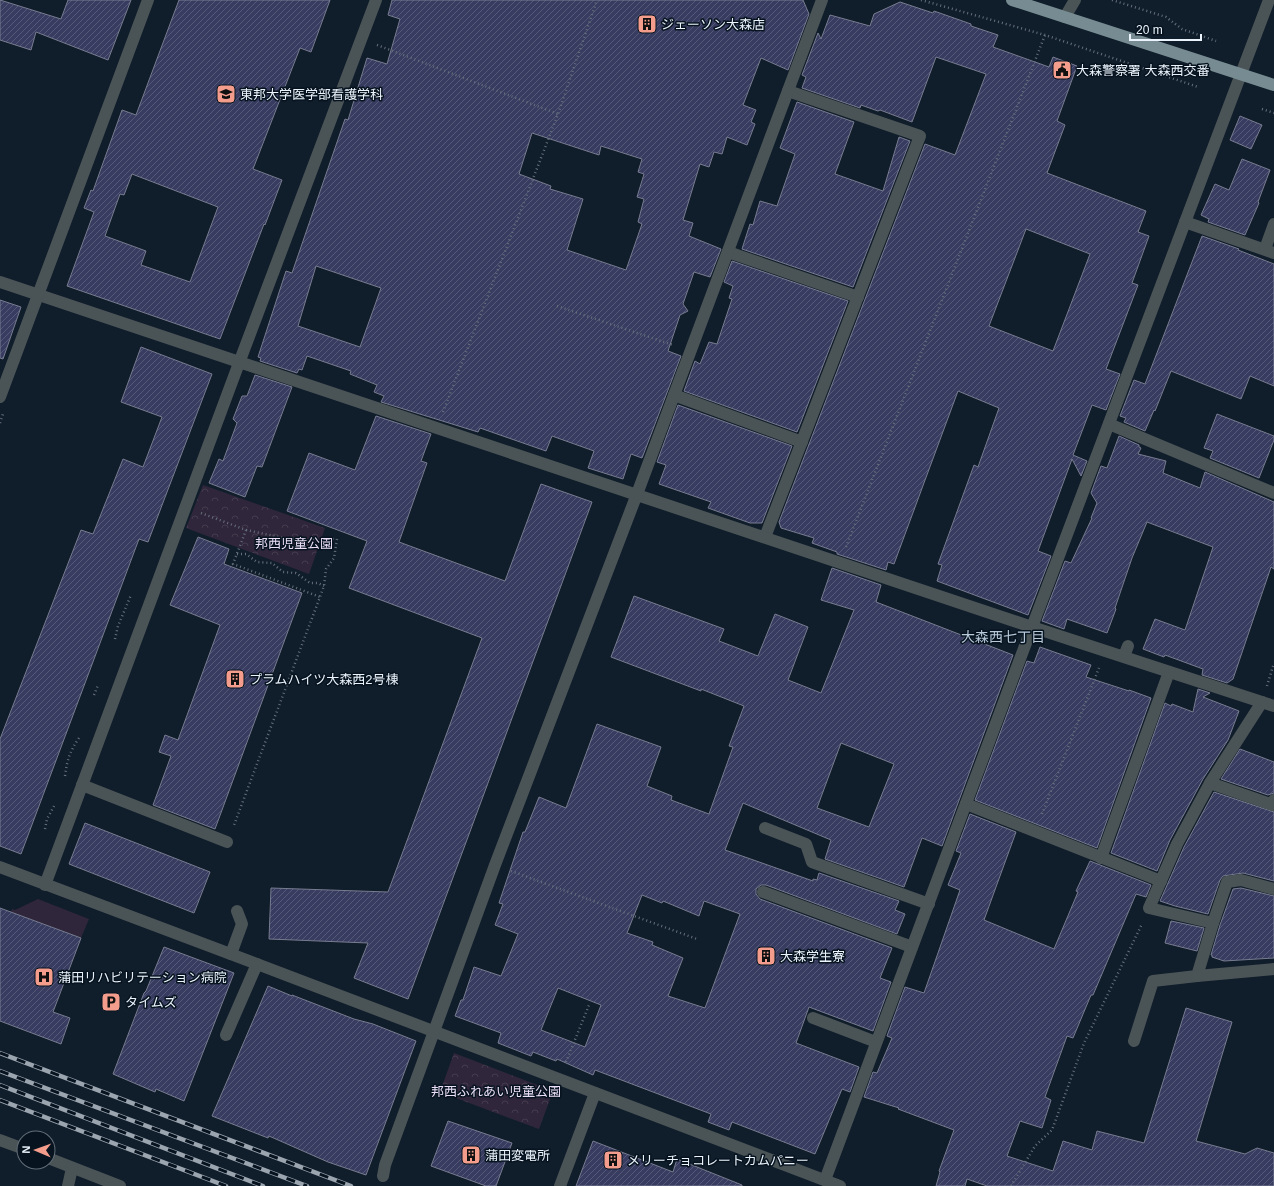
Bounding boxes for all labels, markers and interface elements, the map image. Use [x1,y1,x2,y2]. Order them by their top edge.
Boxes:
building icon: ジェーソン大森店 [636,13,658,35]
scale bar [1130,16,1201,42]
place label: ジェーソン大森店 [661,17,765,32]
text: 20 m [1136,23,1163,37]
public building icon: 大森警察署 大森西交番 [1051,59,1073,81]
place label: 大森警察署 大森西交番 [1076,63,1210,78]
school or university icon: 東邦大学医学部看護学科 [215,83,237,105]
place label: 東邦大学医学部看護学科 [240,87,383,102]
park label: 邦西児童公園 [255,536,333,551]
district label: 大森西七丁目 [961,629,1045,645]
building icon: プラムハイツ大森西2号棟 [224,668,246,690]
place label: プラムハイツ大森西2号棟 [249,672,399,687]
building icon: 大森学生寮 [755,945,777,967]
place label: 大森学生寮 [780,949,845,964]
hospital icon: 蒲田リハビリテーション病院 [33,966,55,988]
place label: 蒲田リハビリテーション病院 [58,970,227,985]
parking icon: タイムズ [100,991,122,1013]
place label: タイムズ [125,995,177,1010]
park label: 邦西ふれあい児童公園 [431,1084,561,1099]
north arrow [16,1130,56,1170]
building icon: 蒲田変電所 [460,1144,482,1166]
text: N [20,1145,32,1154]
place label: 蒲田変電所 [485,1148,550,1163]
building icon: メリーチョコレートカムパニー [602,1149,624,1171]
place label: メリーチョコレートカムパニー [627,1153,809,1168]

